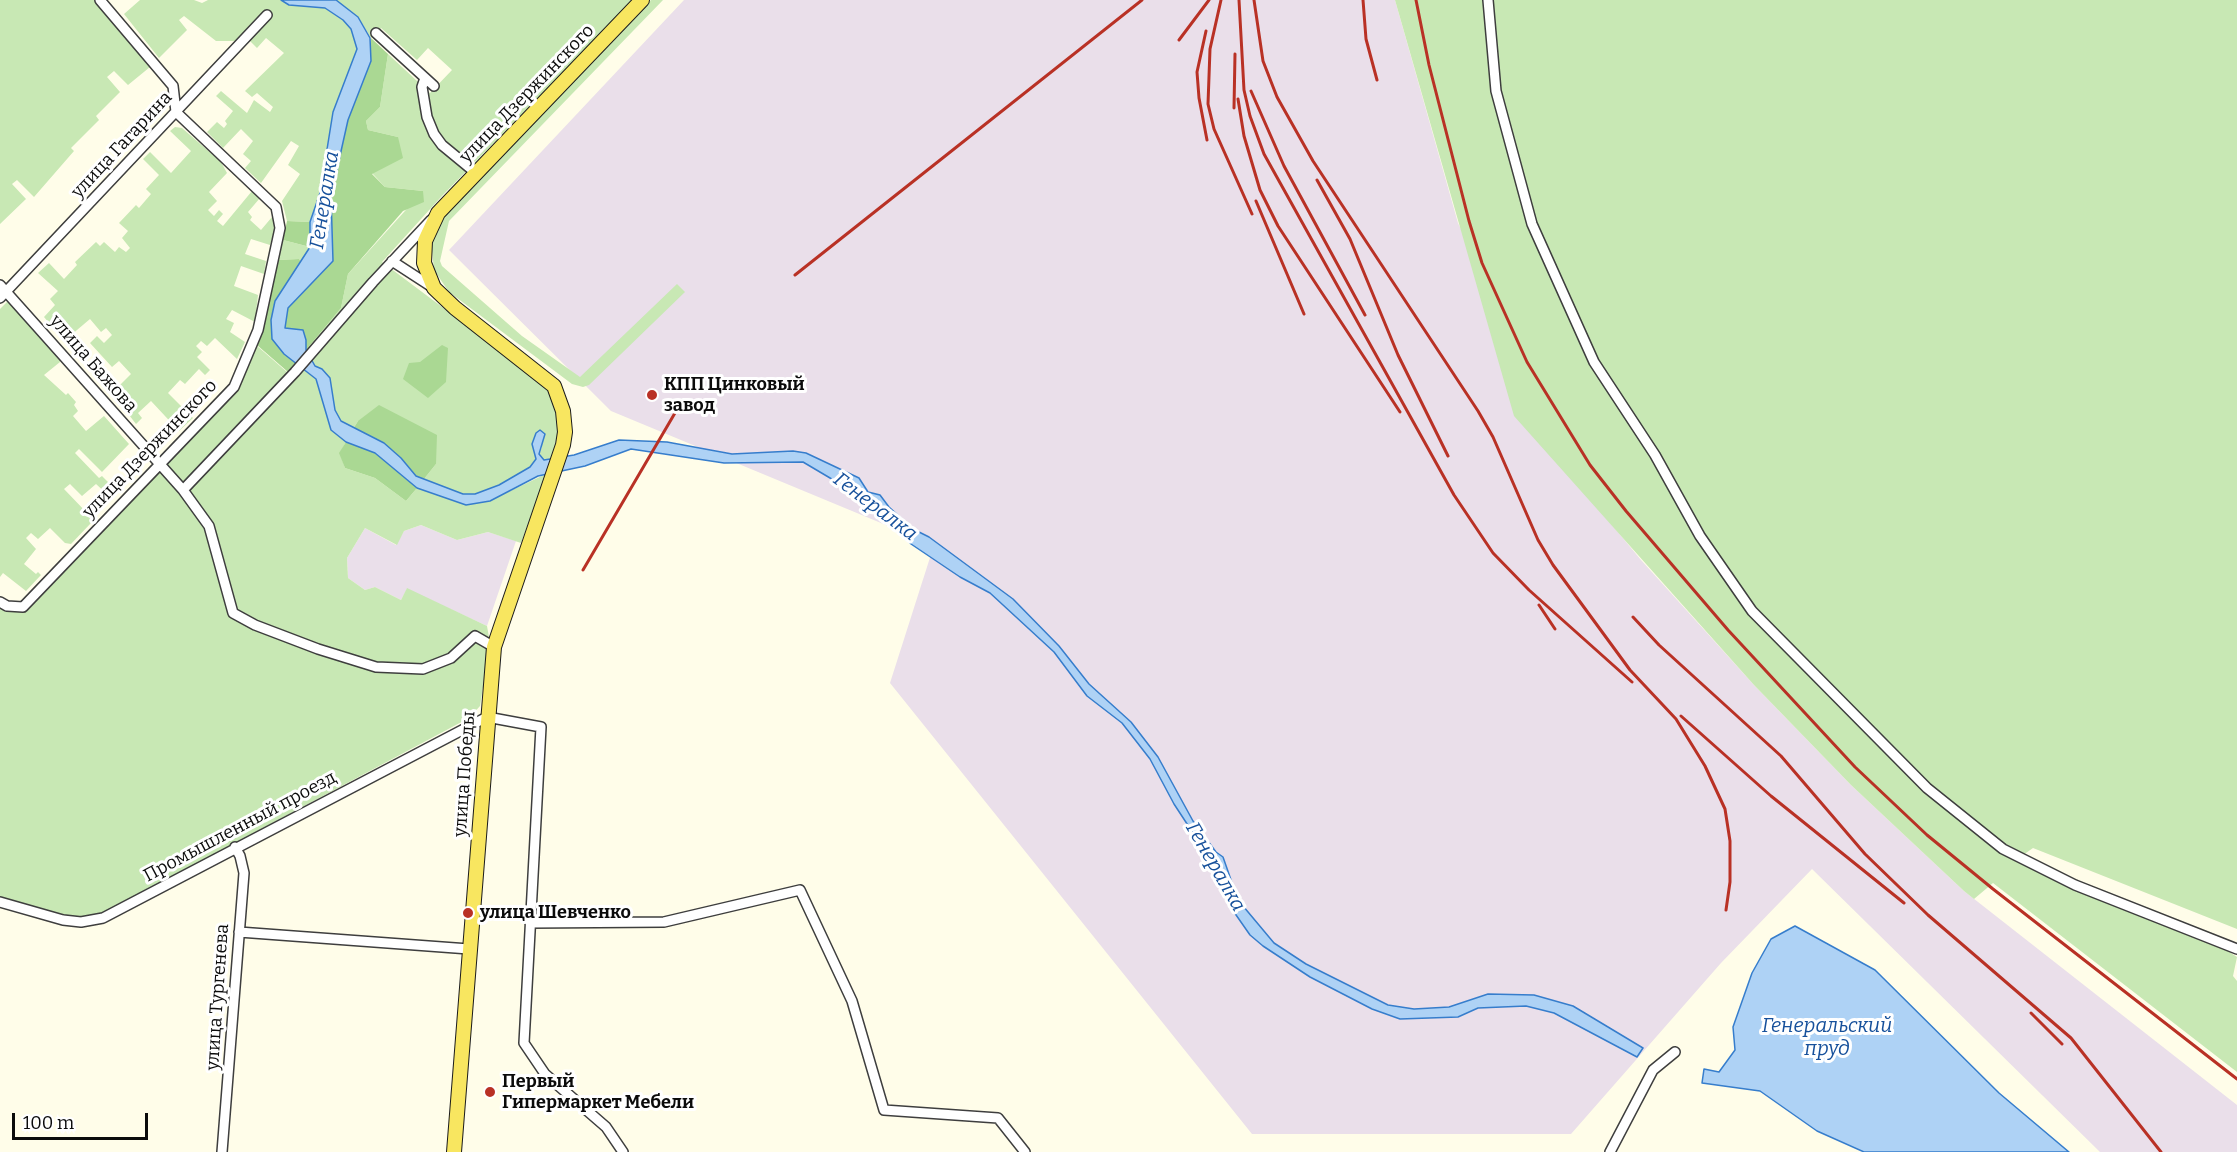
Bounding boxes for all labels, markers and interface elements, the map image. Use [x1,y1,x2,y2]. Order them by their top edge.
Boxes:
street label: улица Дзержинского [455,20,599,168]
street label: улица Гагарина [67,87,177,203]
water label: Генералка [305,149,345,251]
street label: улица Бажова [45,311,141,417]
place label: КПП Цинковый завод [664,374,805,416]
street label: улица Дзержинского [78,375,222,523]
marker: КПП Цинковый завод [645,388,659,402]
water label: Генералка [828,468,922,546]
street label: улица Победы [450,710,480,838]
street label: Промышленный проезд [140,767,340,887]
water label: Генералка [1180,818,1250,916]
place label: улица Шевченко [480,902,631,924]
marker: улица Шевченко [461,906,475,920]
street label: улица Тургенева [202,923,234,1071]
water label: Генеральский пруд [1762,1014,1892,1061]
place label: Первый Гипермаркет Мебели [502,1071,694,1114]
marker: Первый Гипермаркет Мебели [483,1085,497,1099]
scale bar [15,1101,152,1139]
text: 100 m [23,1112,74,1134]

